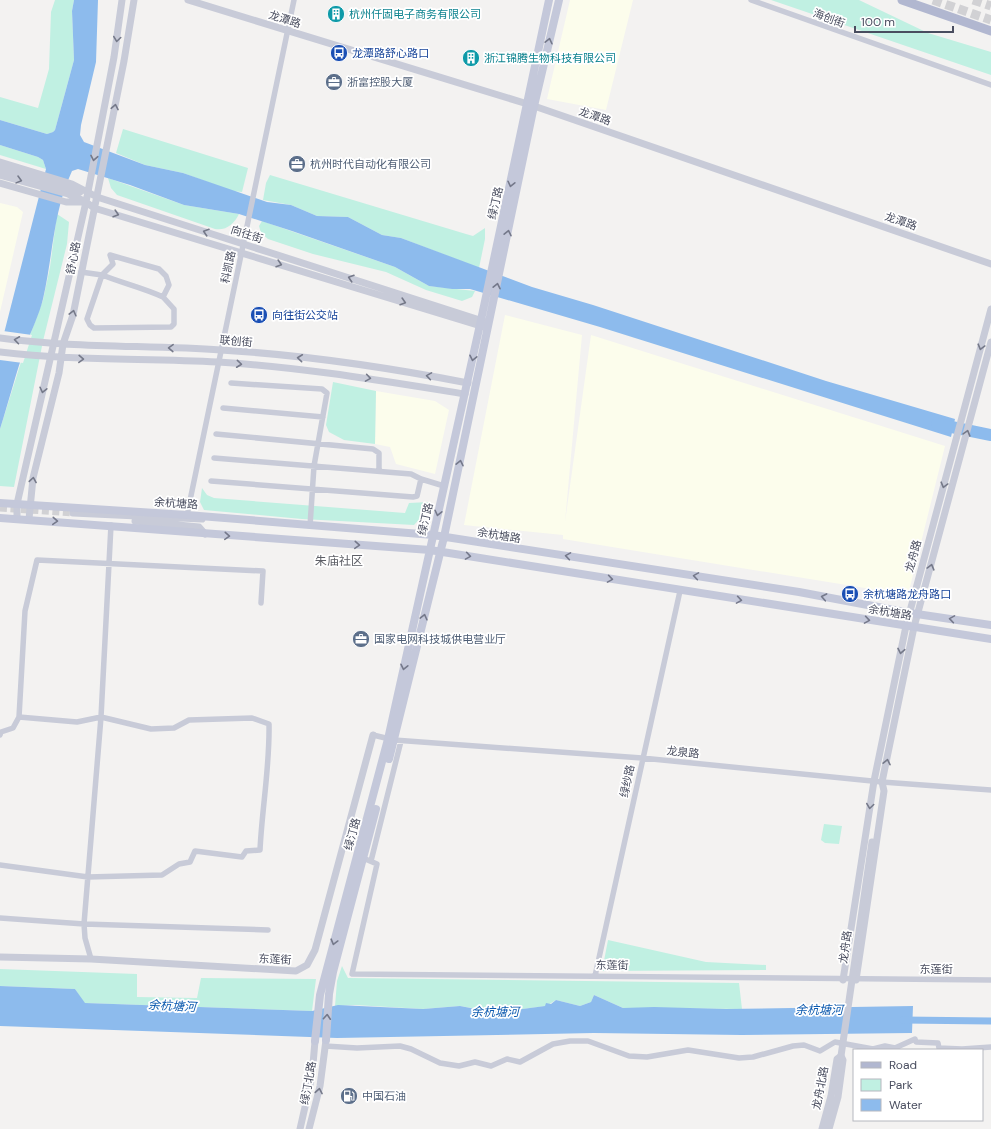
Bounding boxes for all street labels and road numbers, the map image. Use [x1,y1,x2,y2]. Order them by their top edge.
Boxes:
street label: 海创街 [811,6,847,30]
street label: 龙潭路 [267,7,303,31]
street label: 龙潭路 [577,104,613,128]
street label: 绿汀路 [484,185,506,221]
street label: 龙潭路 [883,209,919,233]
street label: 向往街 [229,222,265,246]
street label: 舒心路 [63,240,83,276]
street label: 科凯路 [218,249,238,285]
street label: 联创街 [219,333,253,349]
street label: 余杭塘路 [154,494,198,512]
street label: 绿汀路 [414,501,436,537]
street label: 余杭塘路 [476,525,522,545]
street label: 龙舟路 [902,538,924,574]
street label: 余杭塘路 [867,602,913,622]
street label: 龙泉路 [666,743,700,761]
street label: 绿纱路 [617,763,637,799]
street label: 绿汀路 [341,816,363,852]
street label: 龙舟路 [836,930,854,964]
street label: 东莲街 [258,951,292,967]
street label: 东莲街 [595,958,629,972]
street label: 东莲街 [920,962,953,976]
street label: 绿汀北路 [297,1060,319,1106]
street label: 龙舟北路 [809,1065,831,1111]

